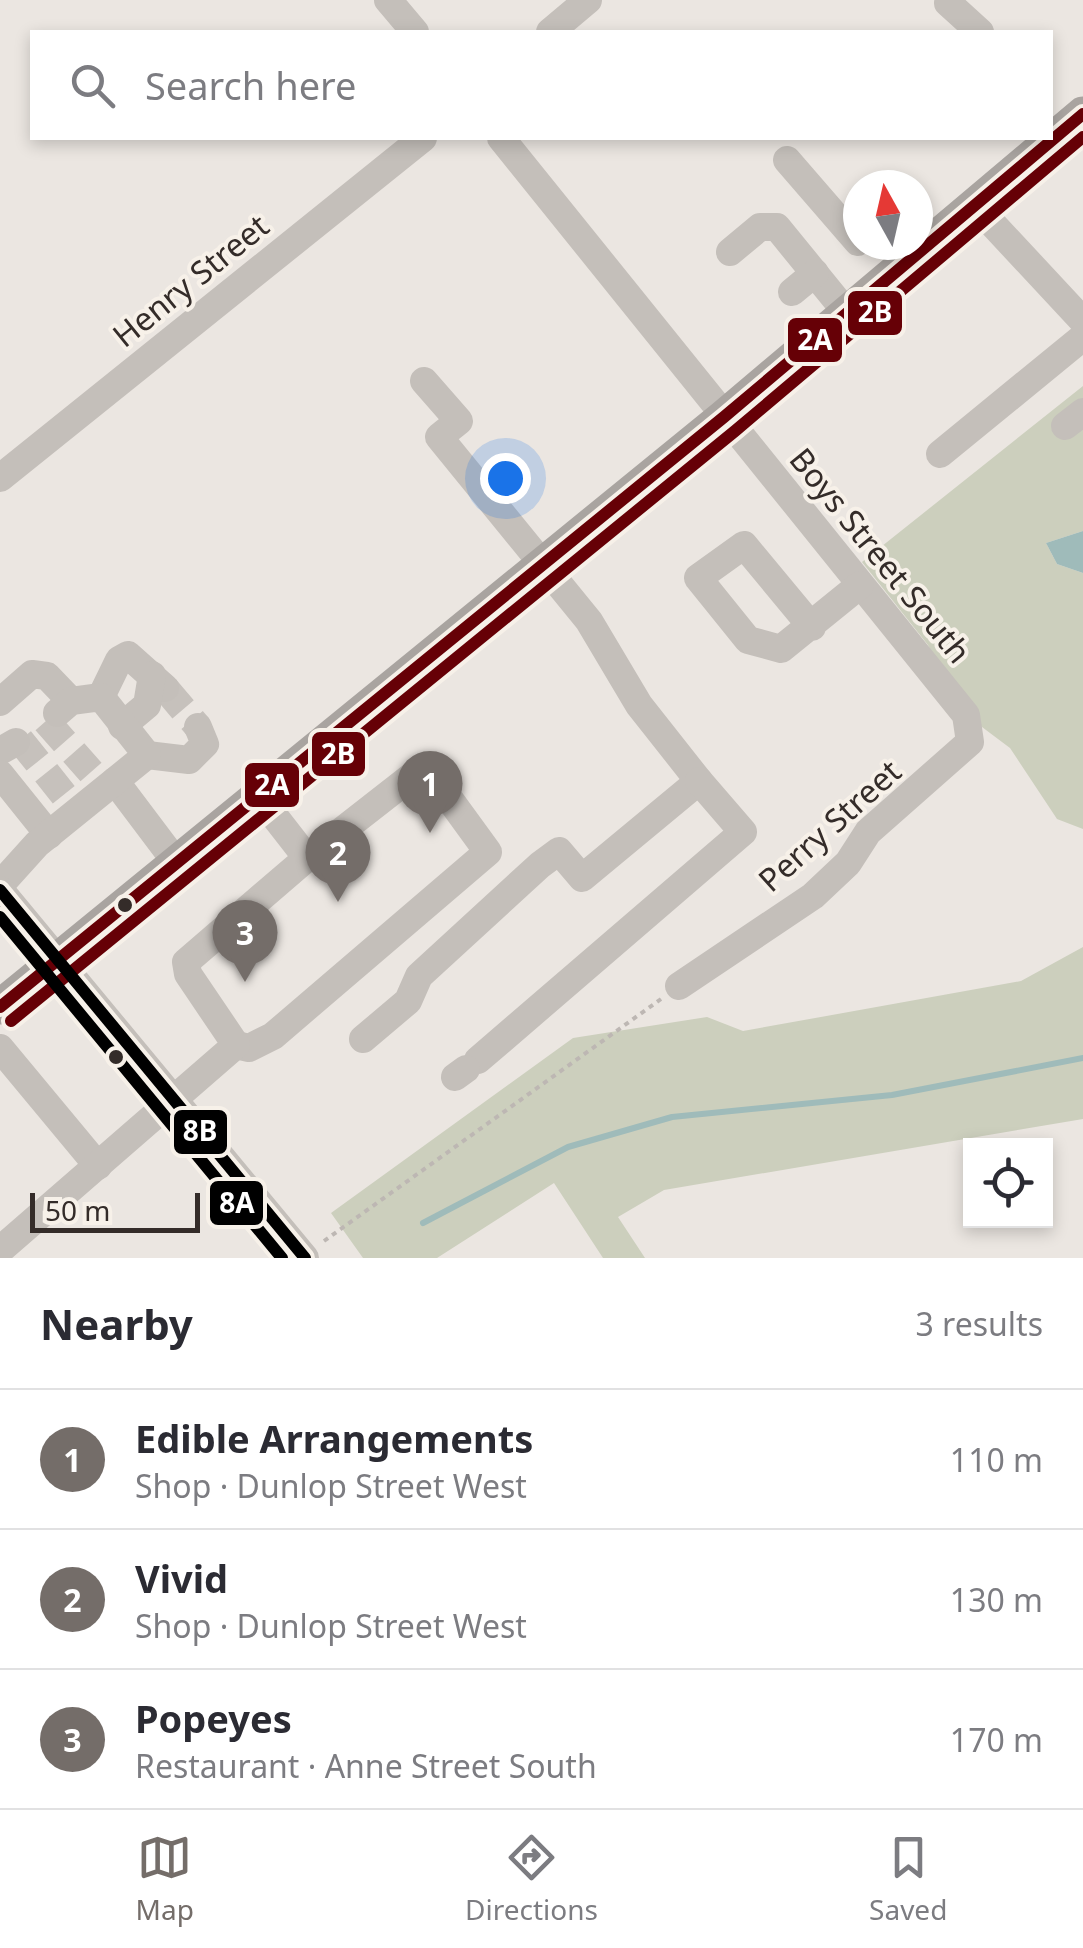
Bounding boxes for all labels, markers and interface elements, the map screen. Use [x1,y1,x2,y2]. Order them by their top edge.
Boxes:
search box [30,30,1053,140]
icon: search [65,58,120,113]
text: Search here [145,59,356,111]
north arrow [843,170,933,260]
street label: Henry Street [103,204,277,356]
line badge: 2B [846,289,904,337]
text: 2B [858,292,892,330]
line badge: 2A [786,316,844,364]
text: 2A [797,320,833,358]
street label: Boys Street South [781,438,981,672]
your location [480,453,531,504]
line badge: 2B [310,730,367,778]
text: 2B [321,734,355,772]
pin: 1 [398,750,462,833]
street label: Perry Street [749,750,909,900]
line badge: 2A [243,761,301,809]
text: 2A [254,765,290,803]
pin: 2 [306,820,370,902]
unlabelled marker [115,895,135,915]
pin: 3 [212,900,278,982]
unlabelled marker [106,1047,126,1067]
line badge: 8B [172,1108,229,1156]
text: 8B [183,1111,217,1149]
map controls [963,1138,1053,1228]
button: locate [963,1138,1053,1228]
line badge: 8A [208,1179,265,1227]
text: 8A [219,1183,255,1221]
scale bar [30,1188,200,1232]
text: 50 m [45,1191,111,1229]
text: Nearby [40,1295,193,1352]
text: 3 results [916,1302,1043,1345]
text: Edible Arrangements [135,1412,533,1464]
text: 1 [63,1438,82,1481]
text: 110 m [950,1438,1043,1481]
text: Shop · Dunlop Street West [135,1464,527,1507]
text: Vivid [135,1552,228,1604]
text: 2 [63,1578,82,1621]
text: 130 m [950,1578,1043,1621]
text: Shop · Dunlop Street West [135,1604,527,1647]
text: Popeyes [135,1692,292,1744]
text: 3 [63,1718,82,1761]
text: 170 m [950,1718,1043,1761]
text: Restaurant · Anne Street South [135,1744,597,1787]
tab: Map [136,1830,194,1928]
tab: Directions [465,1830,598,1928]
tab: Saved [869,1830,947,1928]

